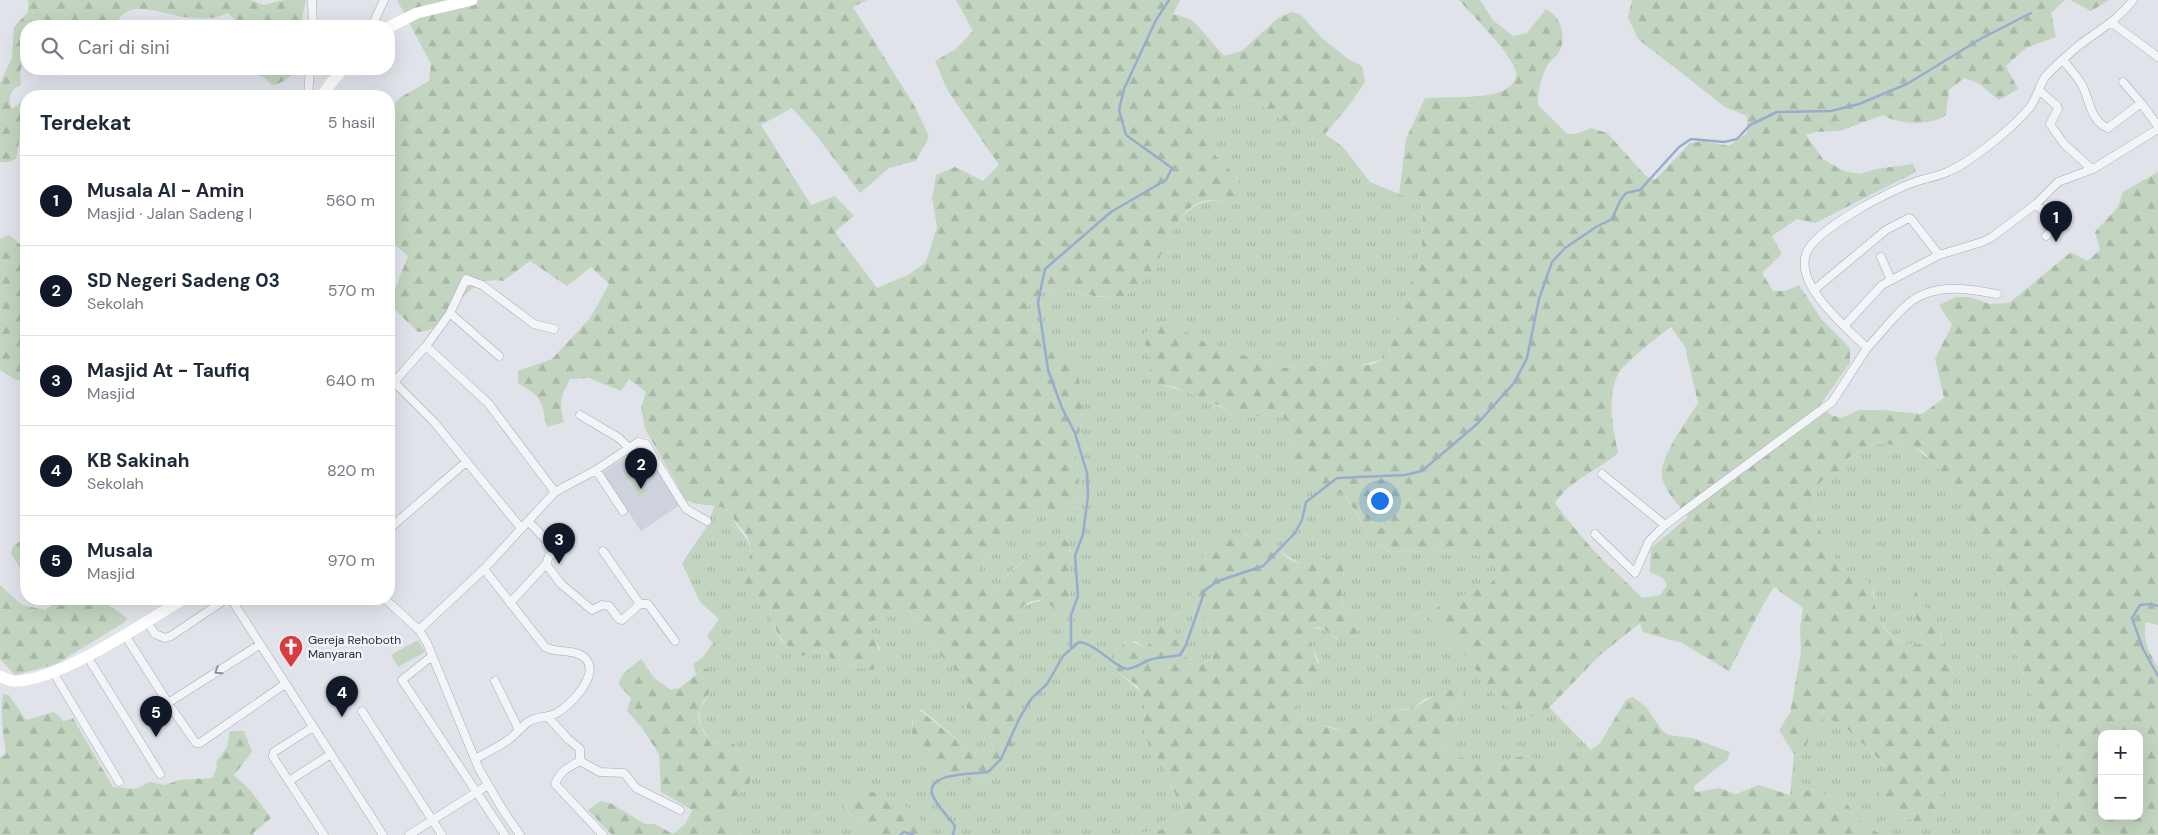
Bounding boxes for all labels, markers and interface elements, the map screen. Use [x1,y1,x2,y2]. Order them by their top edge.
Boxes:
search box [20,20,395,75]
icon: search [38,34,66,62]
text: Cari di sini [78,35,170,60]
text: Terdekat [40,109,131,137]
text: 5 hasil [328,112,375,133]
text: Musala Al - Amin [87,178,244,203]
text: 1 [53,190,59,211]
text: 560 m [326,190,375,211]
pin: 1 [2040,201,2072,242]
text: Masjid · Jalan Sadeng I [87,203,252,224]
text: SD Negeri Sadeng 03 [87,268,280,293]
text: 2 [51,280,61,301]
text: 570 m [328,280,375,301]
text: Sekolah [87,293,144,314]
text: Masjid At - Taufiq [87,358,250,383]
text: 3 [51,370,61,391]
text: 640 m [326,370,375,391]
text: Masjid [87,383,135,404]
text: KB Sakinah [87,448,189,473]
pin: 2 [625,448,657,489]
text: 4 [51,460,61,481]
text: 820 m [327,460,375,481]
text: Sekolah [87,473,144,494]
your location [1367,488,1393,514]
pin: 3 [543,523,575,564]
text: Musala [87,538,153,563]
text: 5 [51,550,61,571]
text: 970 m [328,550,375,571]
text: Masjid [87,563,135,584]
place label: Gereja Rehoboth Manyaran [308,632,401,662]
church icon: Gereja Rehoboth Manyaran [278,634,304,668]
one-way arrow [215,665,224,674]
pin: 4 [326,676,358,717]
pin: 5 [140,696,172,737]
map controls [2098,730,2143,820]
button: + [2098,730,2143,775]
button: − [2098,775,2143,820]

